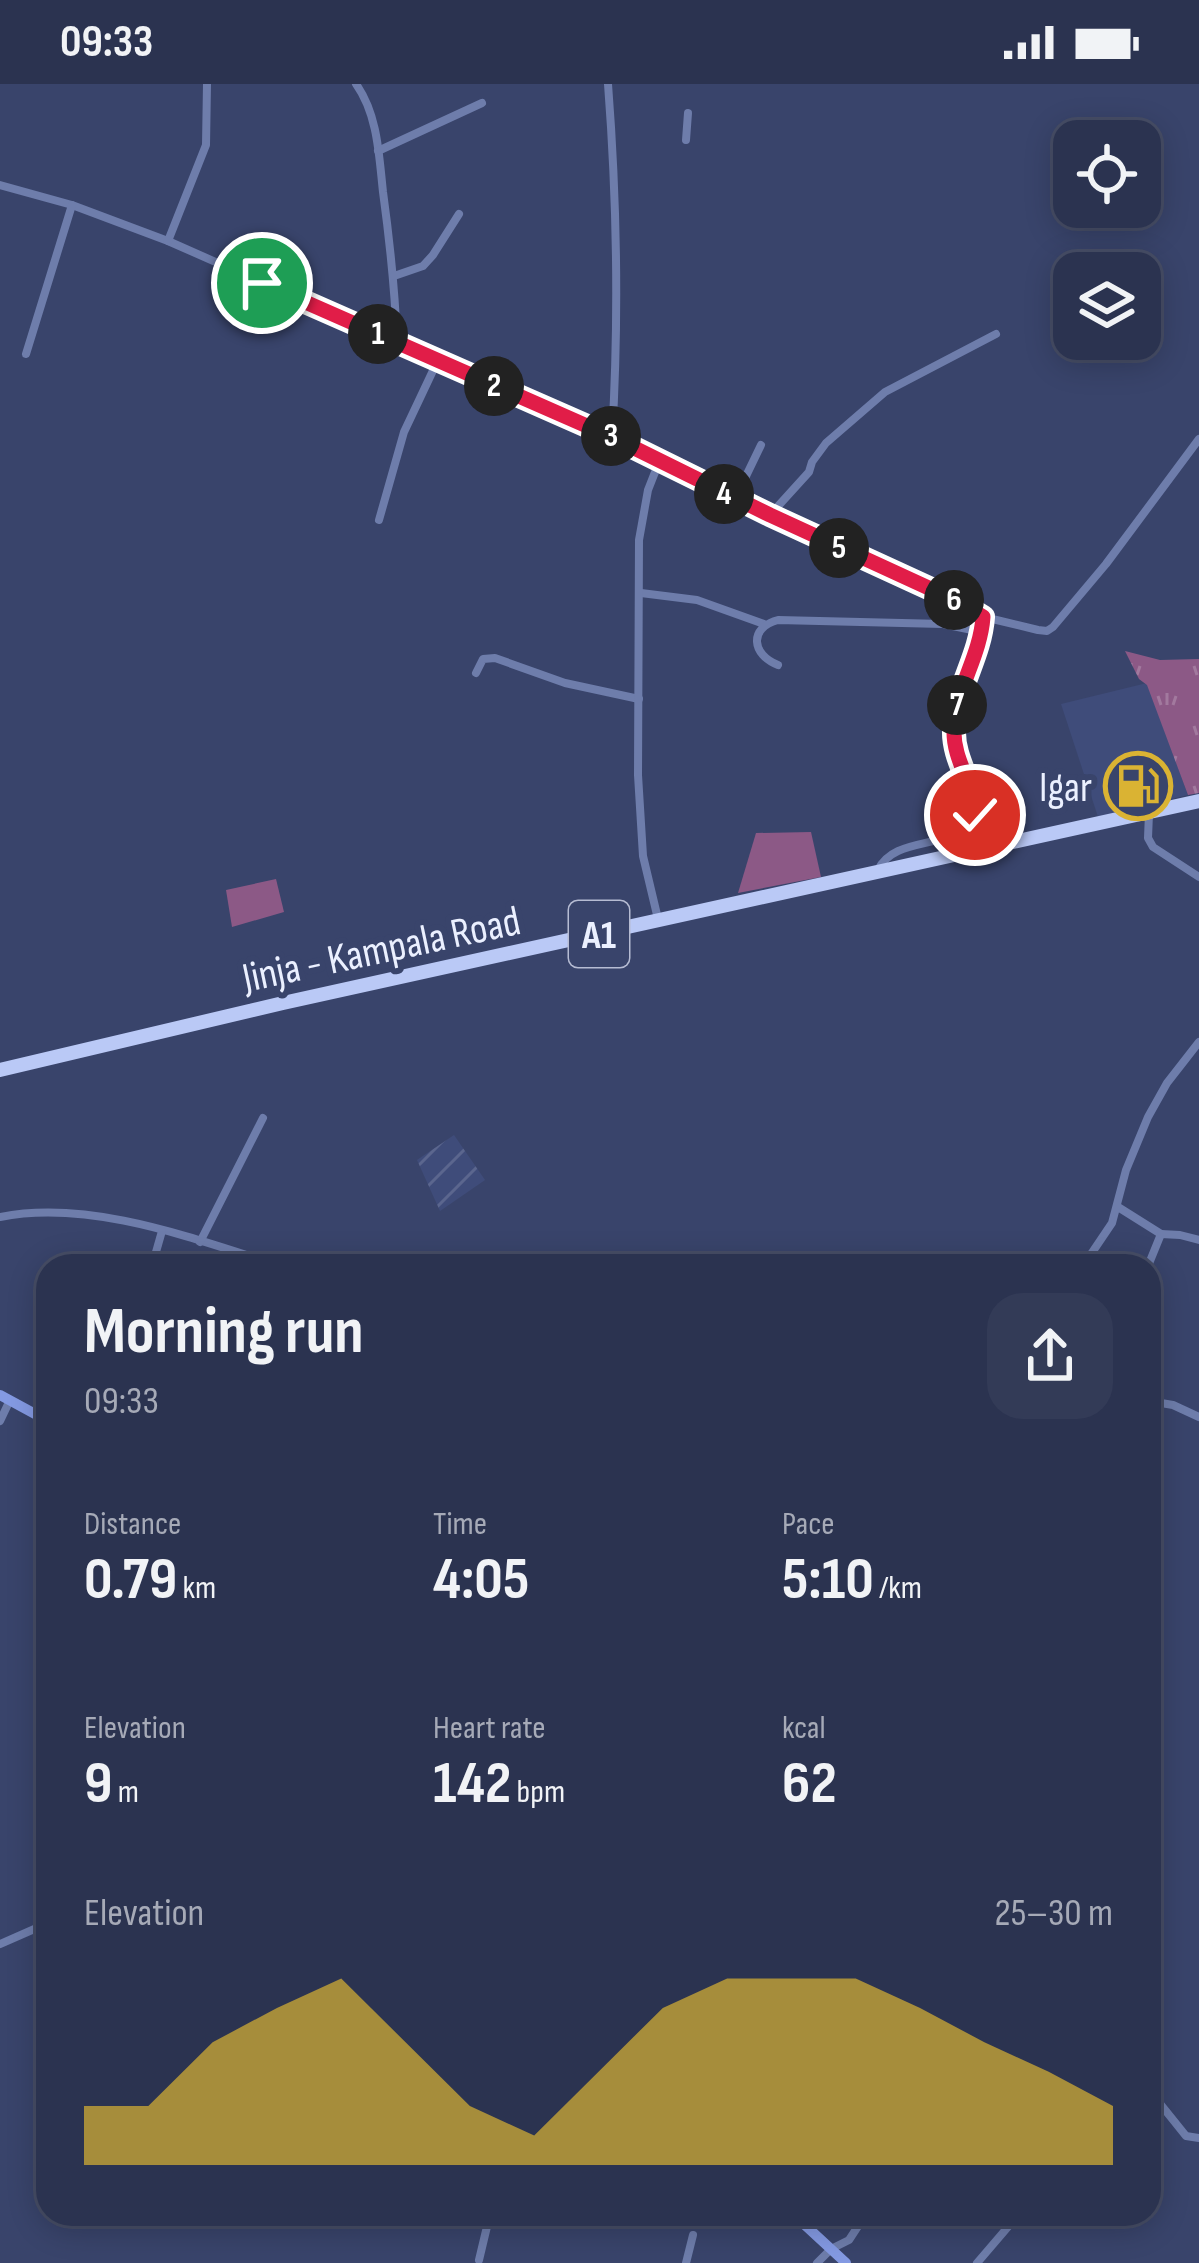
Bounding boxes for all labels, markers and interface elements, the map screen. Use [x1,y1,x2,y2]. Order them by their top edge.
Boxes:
text: 09:33 [60,15,153,70]
map controls [1053,120,1161,360]
button: locate [1053,120,1161,228]
pin [211,232,313,334]
icon: arrive [229,250,295,316]
button: layers [1053,252,1161,360]
pin: 1 [348,304,408,364]
text: 1 [372,314,384,354]
pin: 2 [464,356,524,416]
text: 2 [487,366,501,406]
pin: 3 [581,406,641,466]
text: 3 [604,416,618,456]
pin: 4 [694,464,754,524]
text: 4 [716,474,732,514]
pin: 5 [809,518,869,578]
text: 5 [832,528,846,568]
pin: 6 [924,570,984,630]
text: 6 [946,580,962,620]
pin: 7 [927,675,987,735]
text: 7 [950,685,964,725]
fuel station icon: Igar [1103,751,1173,821]
place label: Igar [1039,763,1092,814]
pin [924,764,1026,866]
icon: check [942,782,1008,848]
street label: Jinja - Kampala Road [237,896,525,1005]
road number: A1 [569,901,629,967]
text: Morning run [84,1293,364,1372]
button: share [987,1293,1113,1419]
text: 09:33 [84,1378,159,1425]
text: Distance [84,1504,181,1544]
text: Time [433,1504,487,1544]
text: Pace [782,1504,835,1544]
text: 0.79 [84,1544,177,1616]
text: 4:05 [433,1544,529,1616]
text: 5:10 [782,1544,874,1616]
text: km [177,1568,216,1608]
text: /km [874,1568,922,1608]
text: Elevation [84,1708,186,1748]
text: Heart rate [433,1708,546,1748]
text: kcal [782,1708,826,1748]
text: 9 [84,1748,112,1820]
text: 142 [433,1748,511,1820]
text: 62 [782,1748,837,1820]
text: m [112,1772,139,1812]
text: bpm [511,1772,565,1812]
text: Elevation [84,1890,204,1937]
text: 25–30 m [995,1890,1113,1937]

